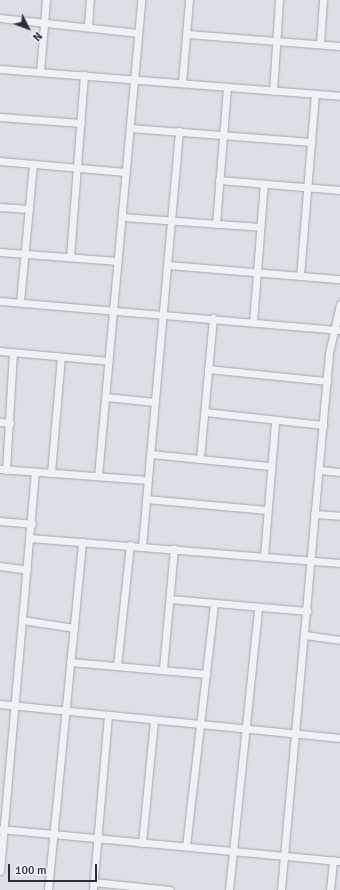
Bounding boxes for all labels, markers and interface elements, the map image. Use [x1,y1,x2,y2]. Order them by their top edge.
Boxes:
north arrow [8,8,48,48]
text: N [30,29,45,44]
scale bar [10,856,99,882]
text: 100 m [15,863,47,878]

